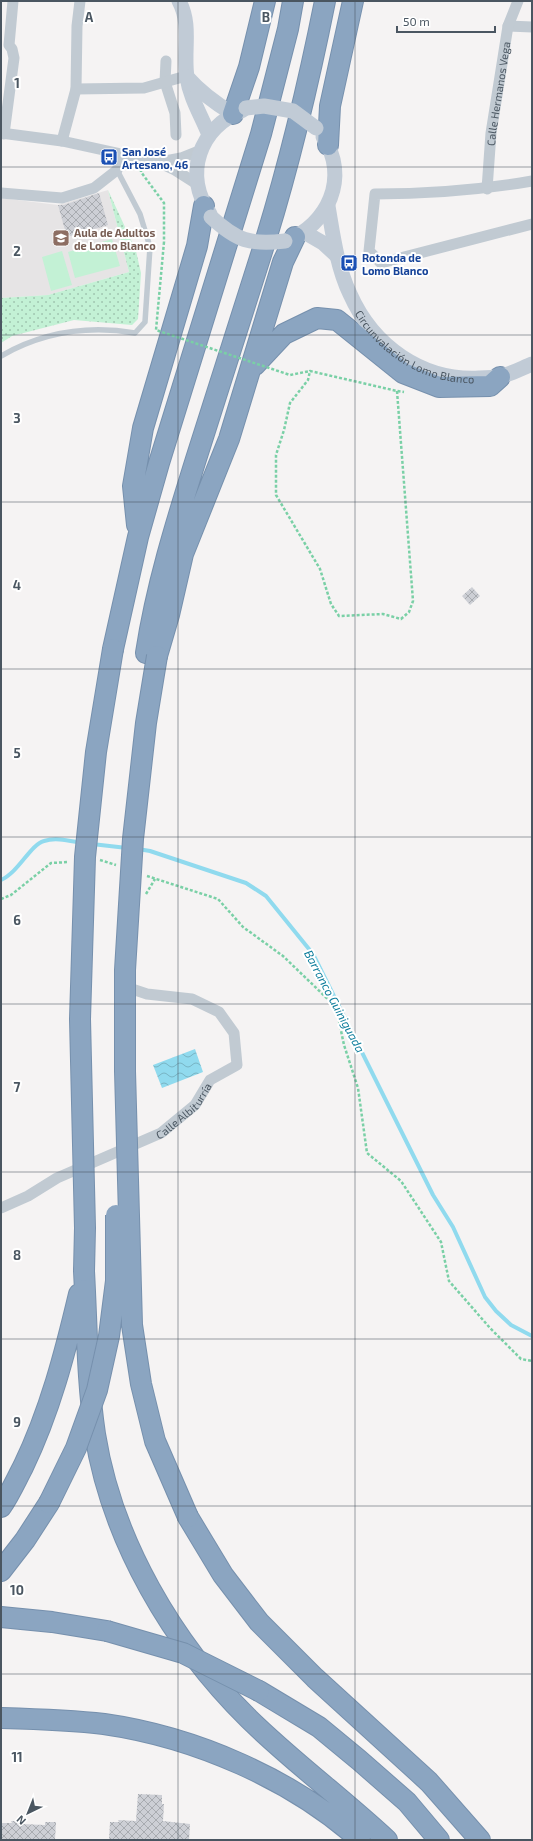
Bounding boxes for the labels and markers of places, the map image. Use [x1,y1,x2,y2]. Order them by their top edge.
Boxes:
place label: San José Artesano, 46 [122,145,189,171]
bus stop icon: San José Artesano, 46 [99,147,119,167]
place label: Aula de Adultos de Lomo Blanco [74,226,156,252]
school or university icon: Aula de Adultos de Lomo Blanco [51,228,71,248]
place label: Rotonda de Lomo Blanco [362,251,429,277]
bus stop icon: Rotonda de Lomo Blanco [339,253,359,273]

